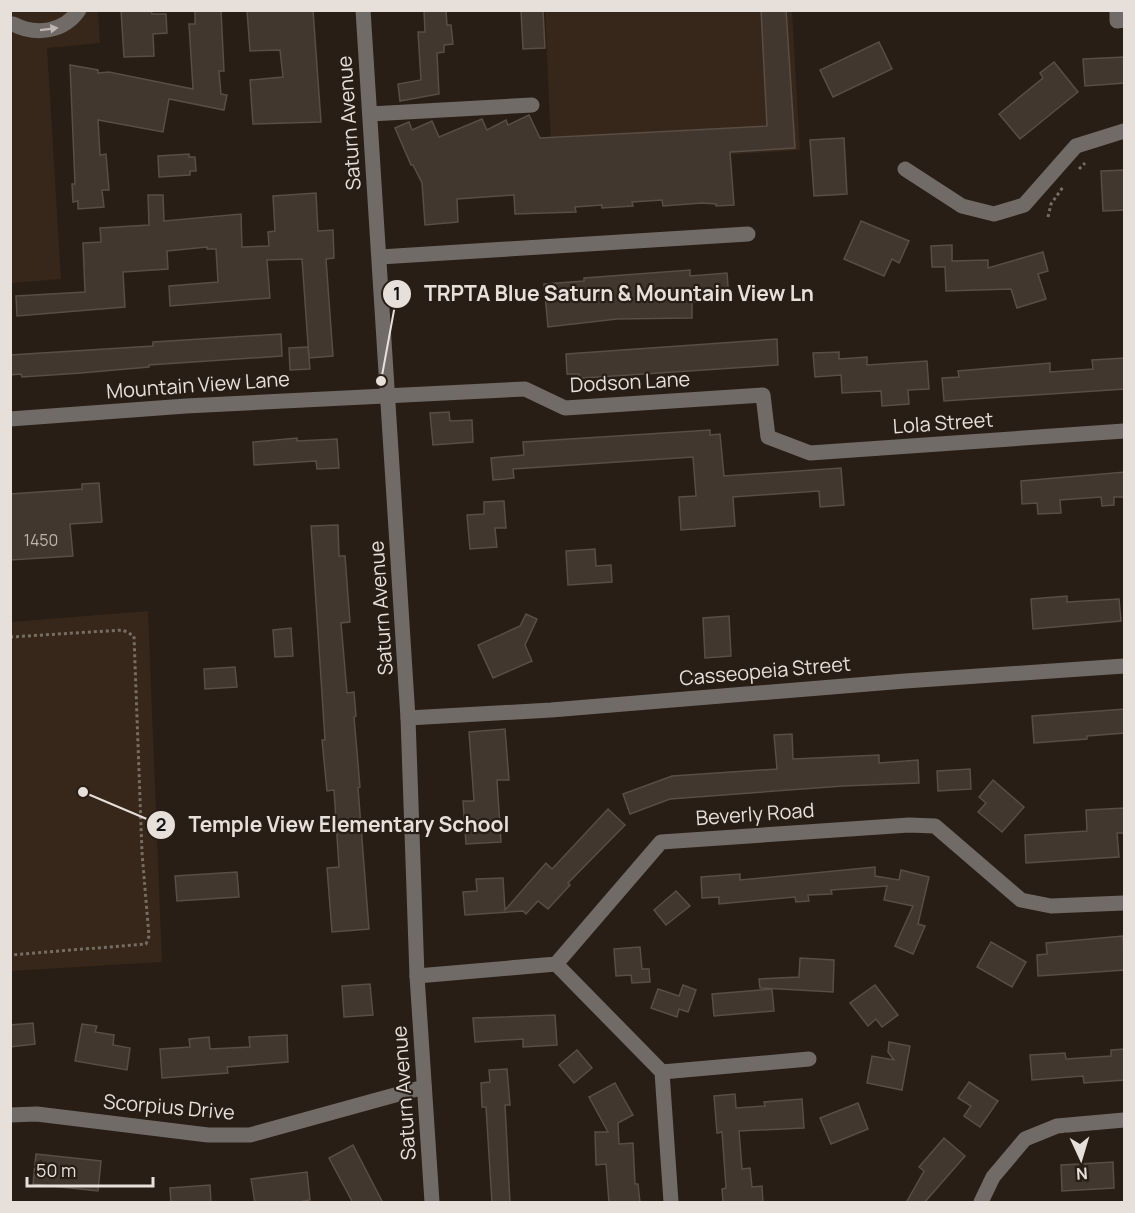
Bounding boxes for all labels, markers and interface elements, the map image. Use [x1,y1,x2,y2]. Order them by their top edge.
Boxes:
one-way arrow [39,24,58,33]
street label: Saturn Avenue [330,55,367,191]
callout: TRPTA Blue Saturn & Mountain View Ln [382,274,826,313]
text: TRPTA Blue Saturn & Mountain View Ln [424,279,814,307]
text: 1 [393,281,401,305]
street label: Mountain View Lane [105,365,291,404]
street label: Dodson Lane [569,365,691,398]
street label: Lola Street [892,406,994,439]
house number: 1450 [24,529,58,551]
street label: Saturn Avenue [362,540,399,676]
street label: Casseopeia Street [678,650,852,691]
street label: Beverly Road [695,796,815,831]
callout: Temple View Elementary School [146,805,521,844]
text: Temple View Elementary School [189,810,509,838]
text: 2 [156,812,166,836]
street label: Saturn Avenue [385,1025,422,1161]
street label: Scorpius Drive [102,1087,236,1126]
north arrow [1051,1129,1111,1189]
scale bar [27,1150,153,1188]
text: 50 m [36,1158,76,1182]
text: N [1076,1163,1089,1185]

